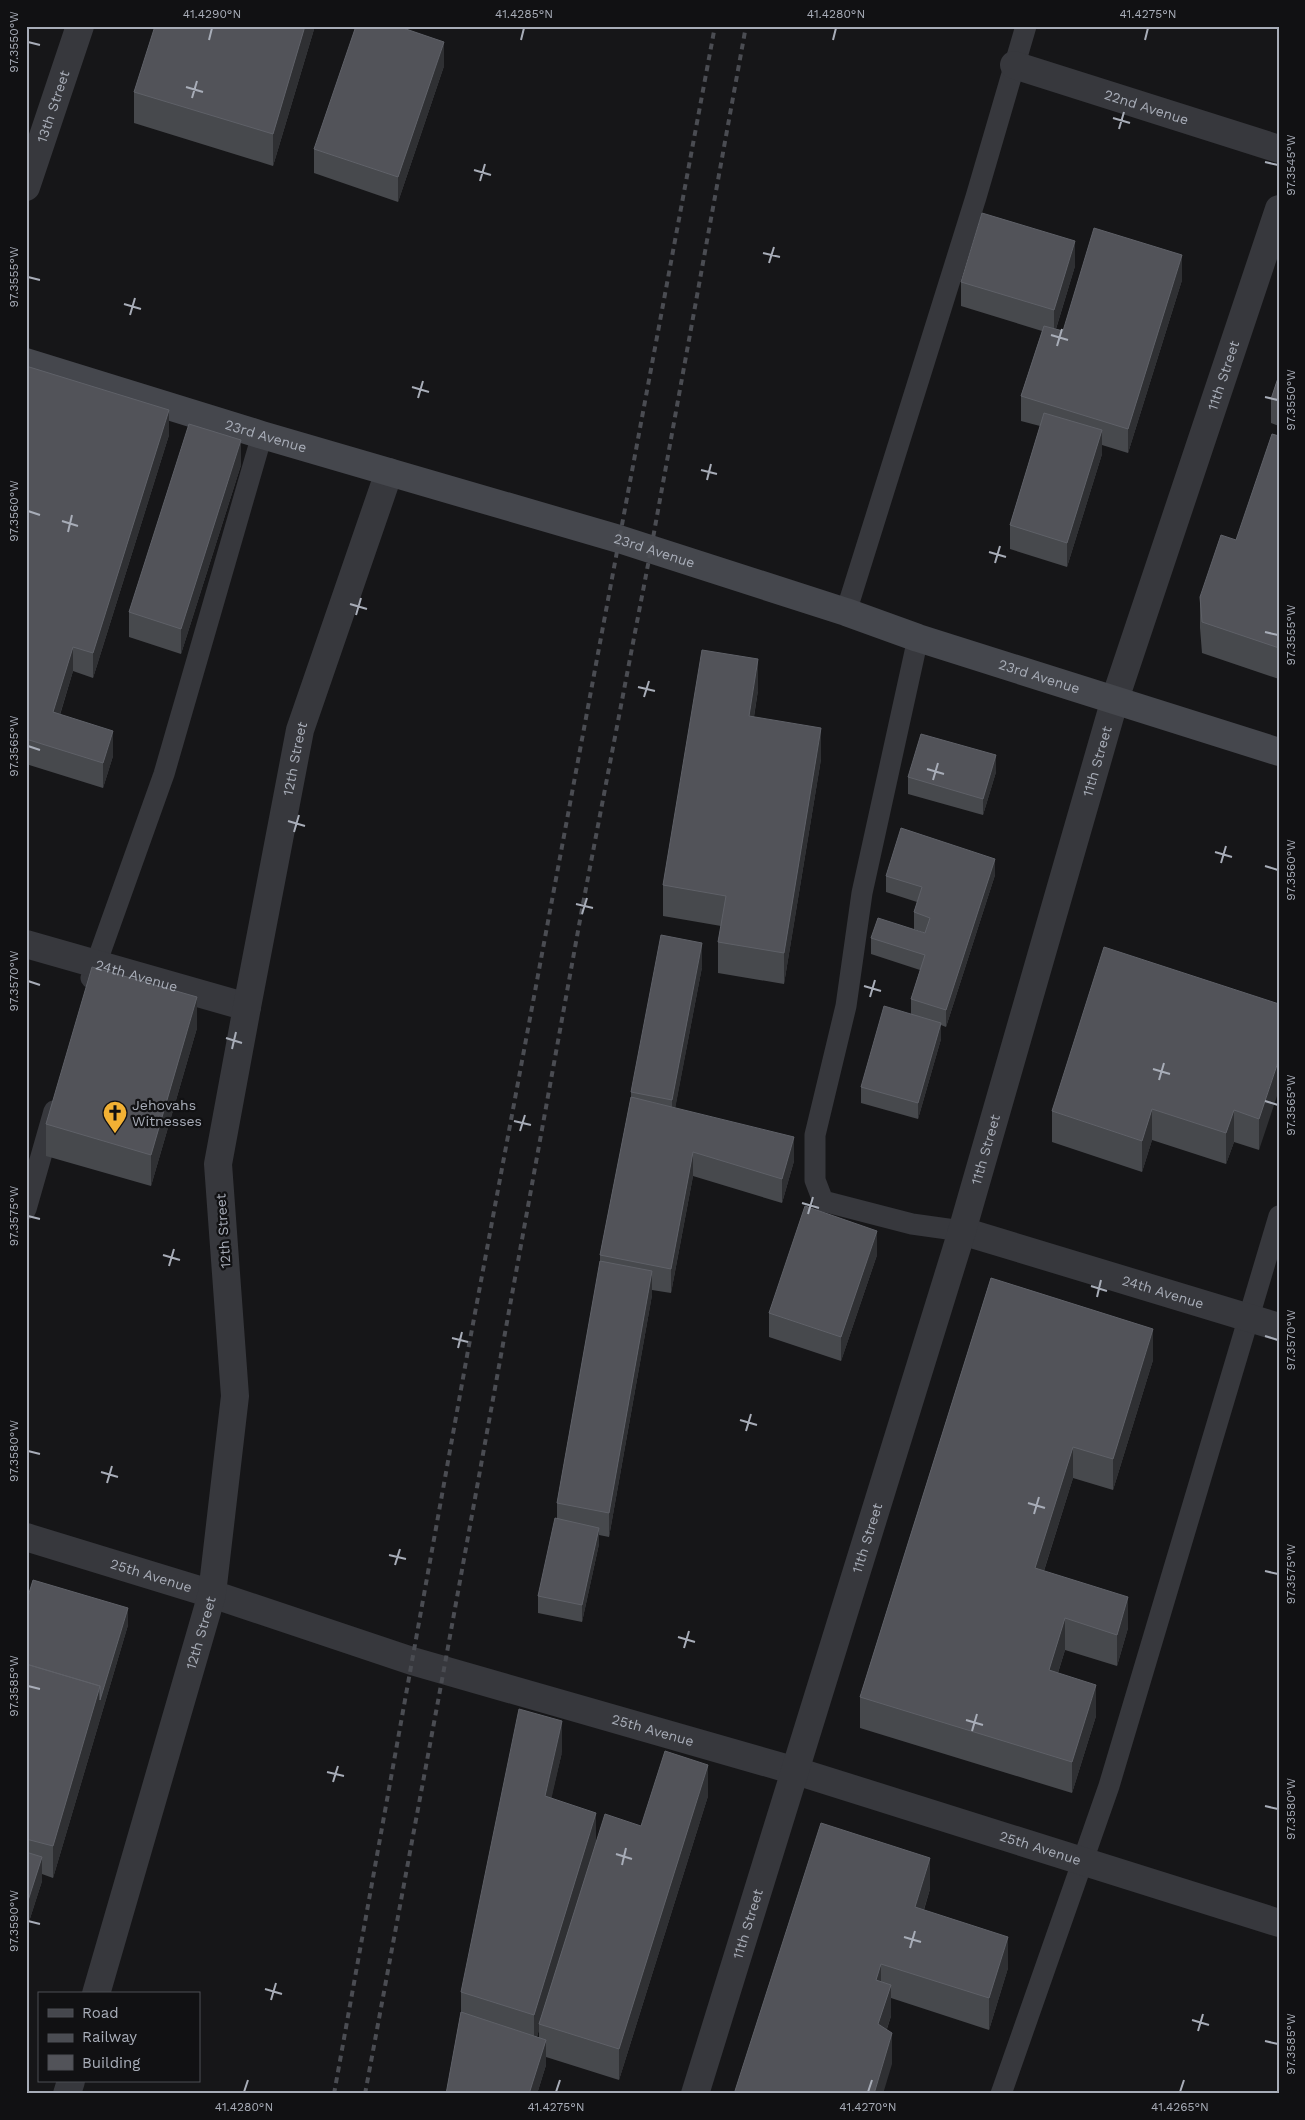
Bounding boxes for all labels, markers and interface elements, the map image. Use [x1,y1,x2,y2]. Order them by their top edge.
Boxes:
text: 41.4290°N [183,7,241,21]
text: 41.4285°N [495,7,553,21]
text: 41.4280°N [807,7,865,21]
text: 41.4275°N [1119,7,1177,21]
text: 97.3550°W [7,11,21,73]
street label: 13th Street [33,68,73,145]
street label: 22nd Avenue [1102,86,1191,128]
text: 97.3545°W [1284,134,1298,196]
text: 97.3555°W [7,246,21,307]
street label: 11th Street [1204,339,1242,412]
text: 97.3550°W [1284,369,1298,431]
street label: 23rd Avenue [223,416,309,456]
text: 97.3560°W [7,480,21,542]
street label: 23rd Avenue [612,530,697,571]
text: 97.3555°W [1284,604,1298,665]
street label: 23rd Avenue [997,656,1082,697]
text: 97.3565°W [7,715,21,777]
street label: 12th Street [280,719,310,797]
street label: 11th Street [1079,724,1115,798]
text: 97.3560°W [1284,839,1298,901]
text: 97.3570°W [7,950,21,1011]
street label: 24th Avenue [94,956,179,995]
text: 97.3565°W [1284,1074,1298,1136]
place label: Jehovahs Witnesses [132,1097,202,1129]
church icon: Jehovahs Witnesses [102,1100,128,1134]
street label: 11th Street [968,1113,1003,1187]
text: 97.3575°W [7,1185,21,1246]
street label: 12th Street [212,1193,234,1269]
street label: 24th Avenue [1120,1272,1206,1312]
text: 97.3570°W [1284,1309,1298,1370]
text: 97.3580°W [7,1420,21,1482]
street label: 11th Street [849,1501,885,1575]
text: 97.3575°W [1284,1543,1298,1604]
street label: 25th Avenue [108,1555,194,1595]
street label: 12th Street [183,1594,219,1671]
text: 97.3585°W [7,1655,21,1717]
street label: 25th Avenue [610,1711,696,1749]
text: 97.3580°W [1284,1778,1298,1840]
street label: 25th Avenue [998,1828,1083,1868]
street label: 11th Street [729,1887,766,1961]
text: 97.3590°W [7,1890,21,1952]
legend [38,1992,200,2082]
text: Road [82,2004,119,2022]
text: 97.3585°W [1284,2013,1298,2075]
text: Railway [82,2028,137,2046]
text: Building [82,2054,140,2072]
text: 41.4280°N [215,2100,273,2114]
text: 41.4275°N [527,2100,585,2114]
text: 41.4270°N [839,2100,897,2114]
text: 41.4265°N [1151,2100,1209,2114]

